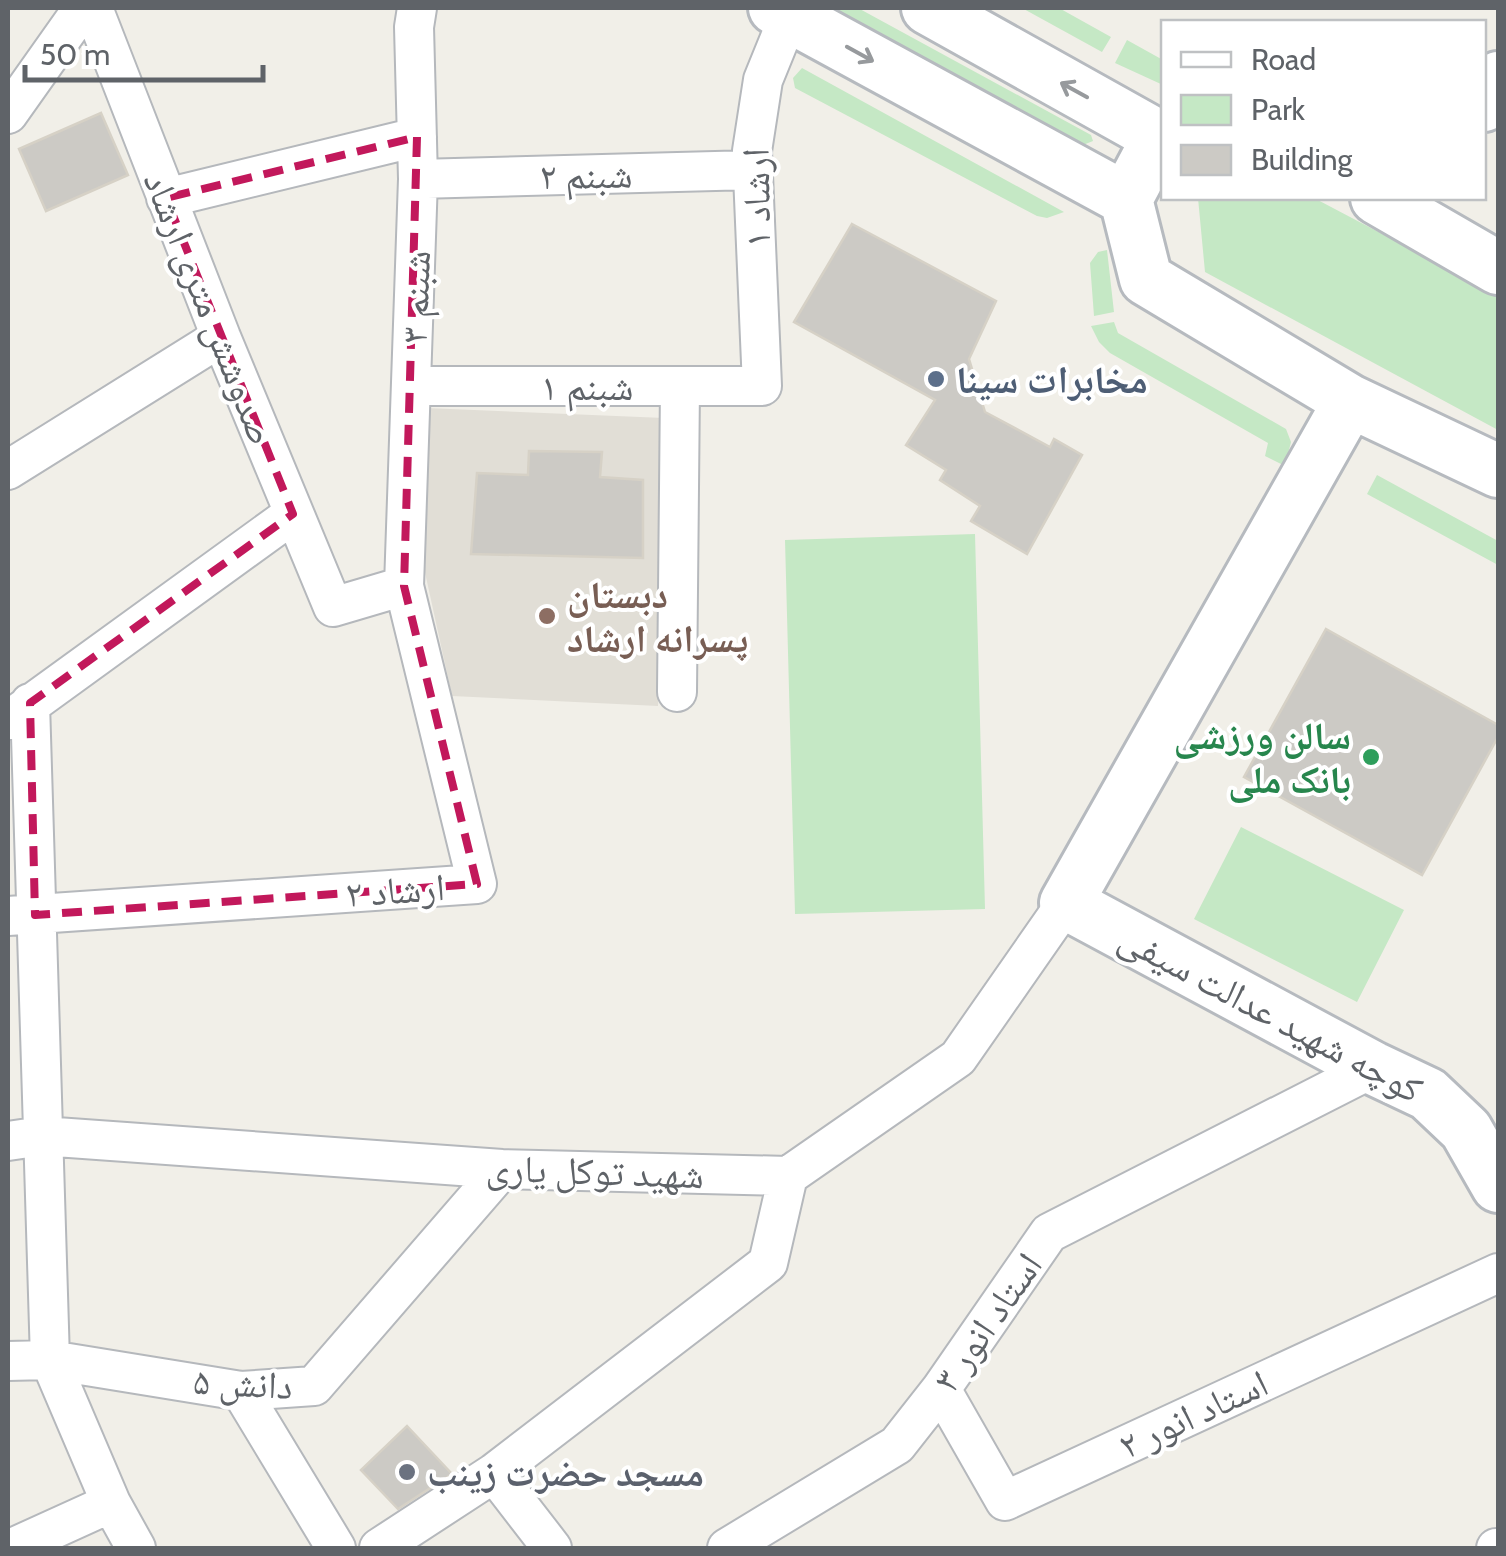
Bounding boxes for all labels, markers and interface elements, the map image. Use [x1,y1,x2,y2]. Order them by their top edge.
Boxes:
scale bar [25,20,262,82]
legend [1161,20,1486,200]
text: 50 m [40,36,110,73]
text: Road [1251,41,1316,78]
one-way arrow [845,45,875,65]
one-way arrow [1060,79,1089,99]
text: Park [1251,91,1306,128]
text: Building [1251,141,1354,178]
street label: ارشاد ۱ [732,148,780,248]
street label: شبنم ۲ [539,151,633,201]
street label: صدوشش متری ارشاد [134,165,286,451]
street label: شبنم ۳ [390,250,442,344]
place label: مخابرات سینا [956,356,1148,403]
street label: شبنم ۱ [541,363,633,412]
marker: مخابرات سینا [925,368,947,390]
place label: دبستان پسرانه ارشاد [567,571,748,662]
marker: دبستان پسرانه ارشاد [536,605,558,627]
place label: سالن ورزشی بانک ملی [1174,712,1351,803]
marker: سالن ورزشی بانک ملی [1360,746,1382,768]
street label: ارشاد ۲ [344,863,446,917]
street label: کوچه شهید عدالت سیفی [1111,913,1431,1113]
street label: شهید توکل یاری [485,1144,705,1198]
street label: استاد انور ۳ [922,1243,1052,1401]
street label: دانش ۵ [192,1357,294,1409]
street label: استاد انور ۲ [1111,1359,1275,1469]
place label: مسجد حضرت زینب [427,1449,704,1496]
marker: مسجد حضرت زینب [396,1461,418,1483]

